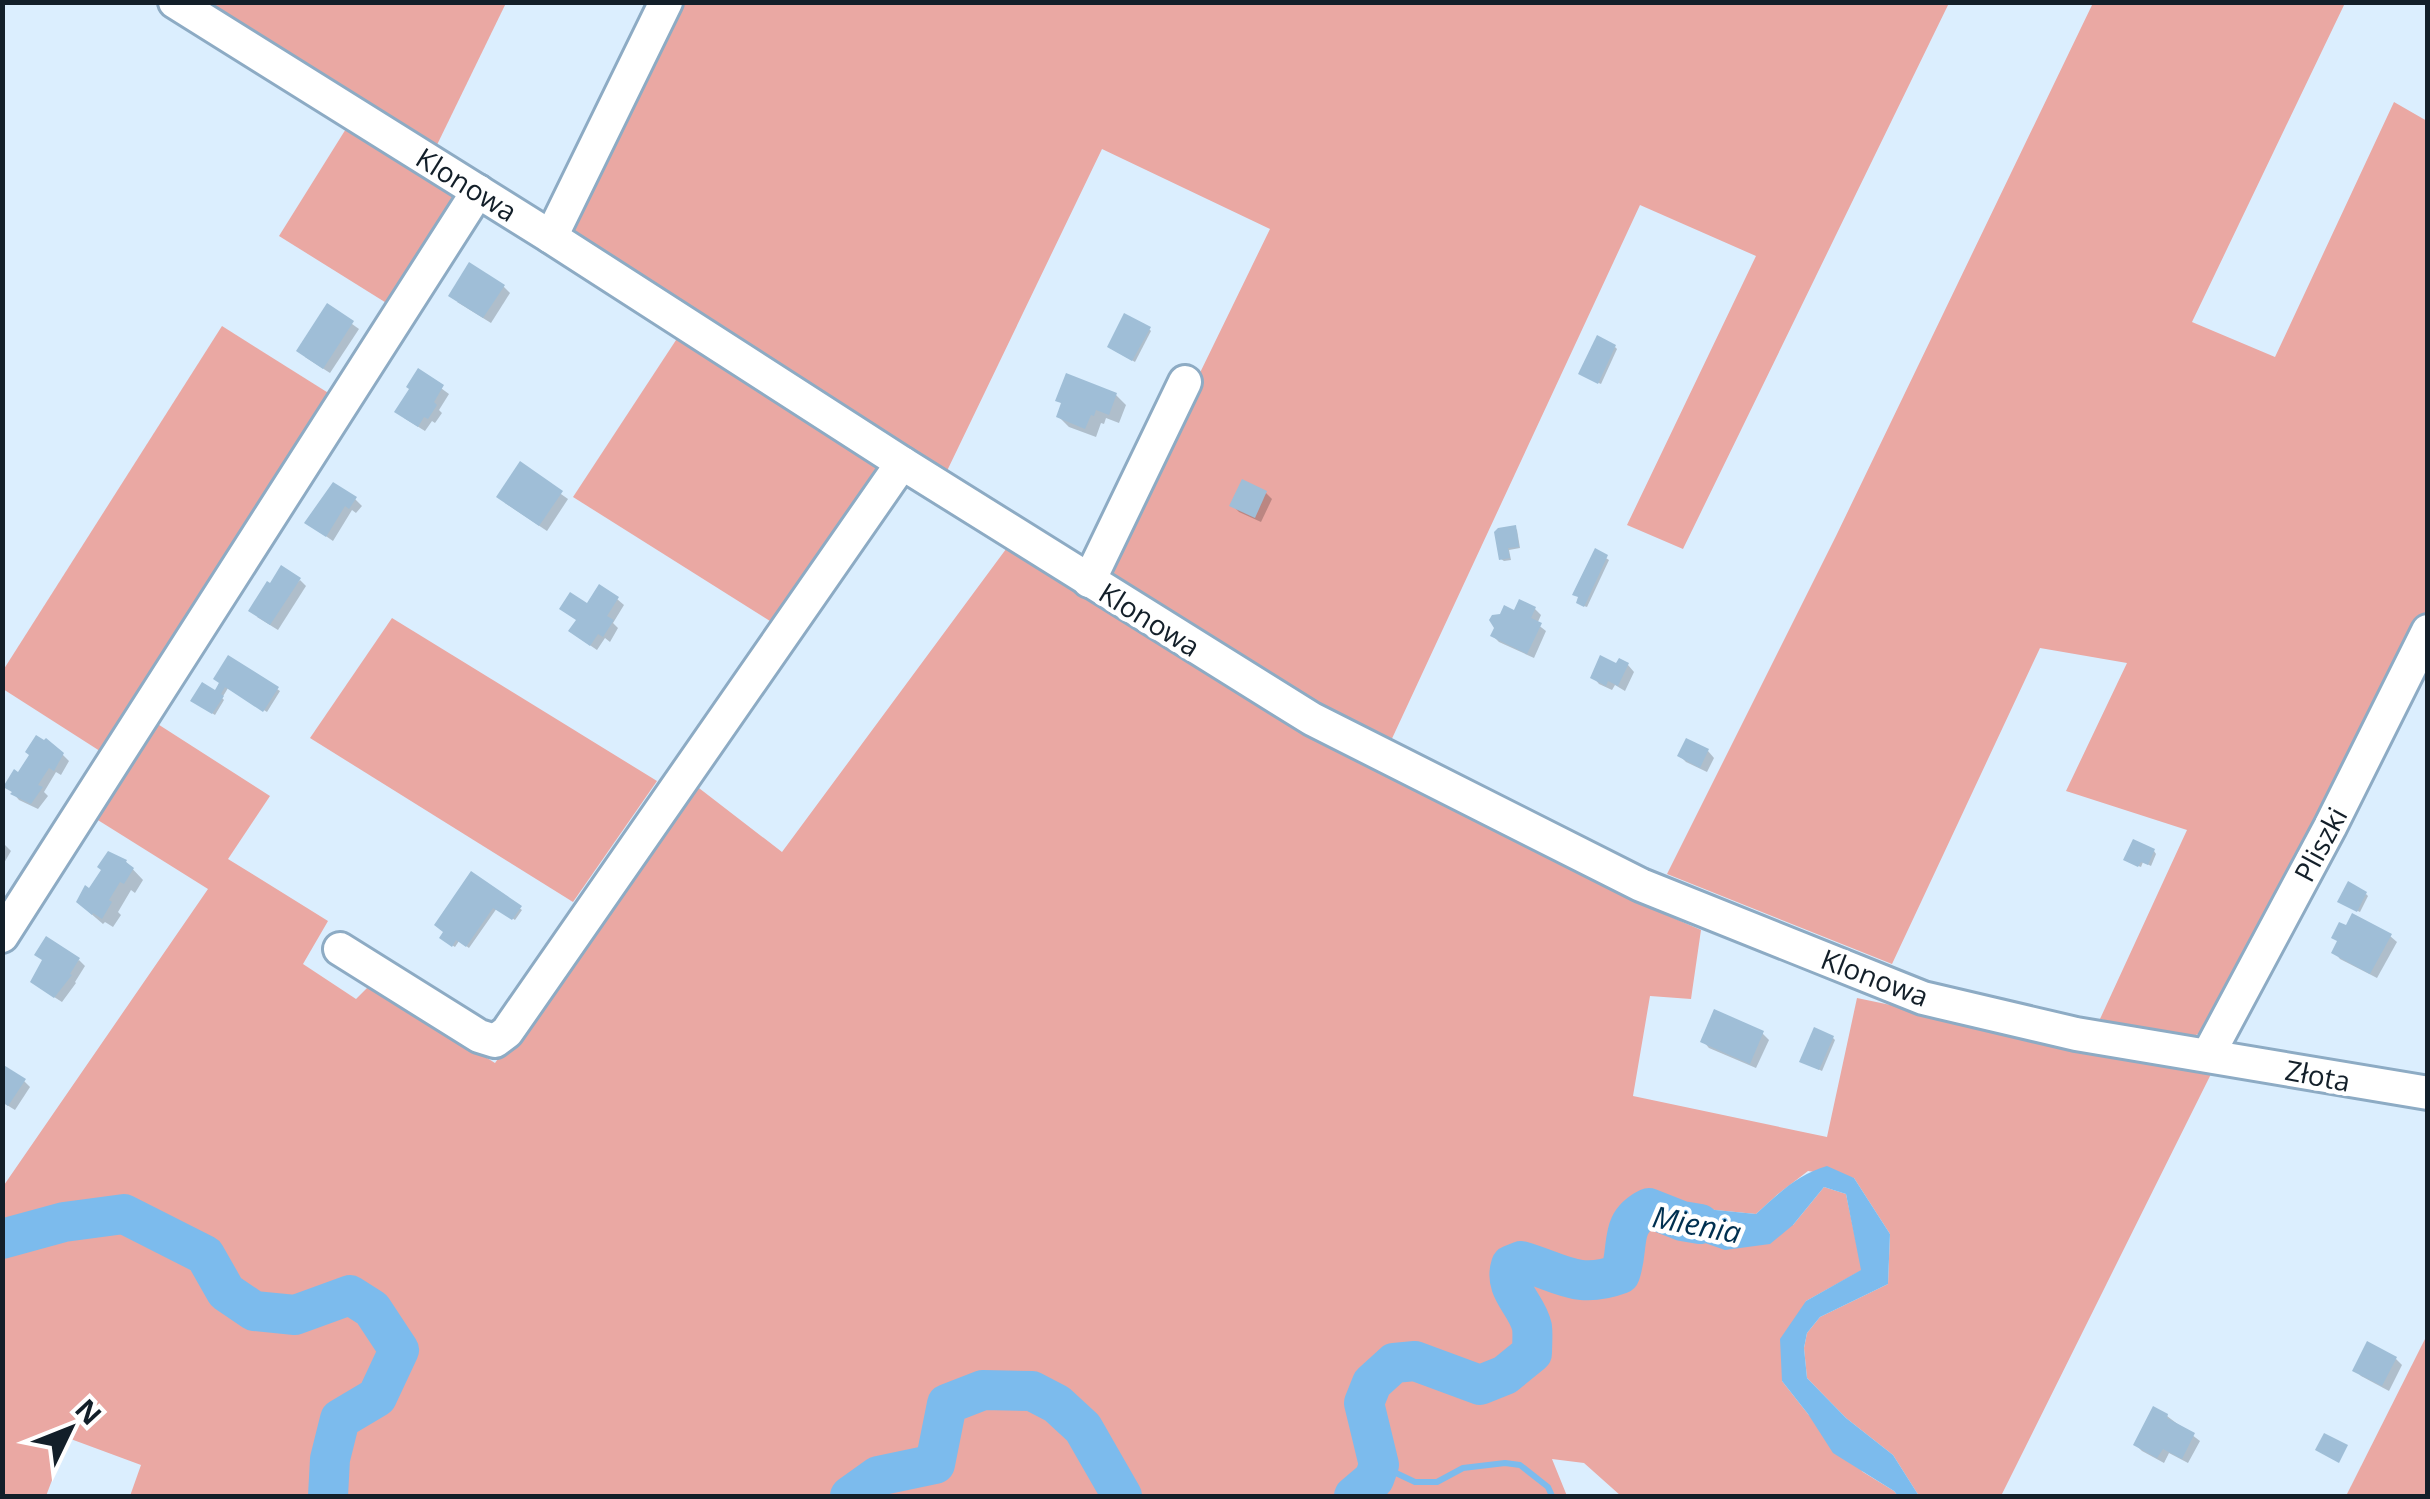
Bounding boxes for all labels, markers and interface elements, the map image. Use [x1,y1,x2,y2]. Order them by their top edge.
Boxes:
street label: Klonowa [409,138,525,230]
street label: Klonowa [1092,573,1208,665]
street label: Pliszki [2285,800,2355,888]
street label: Klonowa [1816,939,1934,1015]
street label: Złota [2282,1050,2354,1100]
water label: Mienia [1649,1195,1745,1253]
north arrow [20,1379,120,1479]
text: N [67,1390,111,1433]

